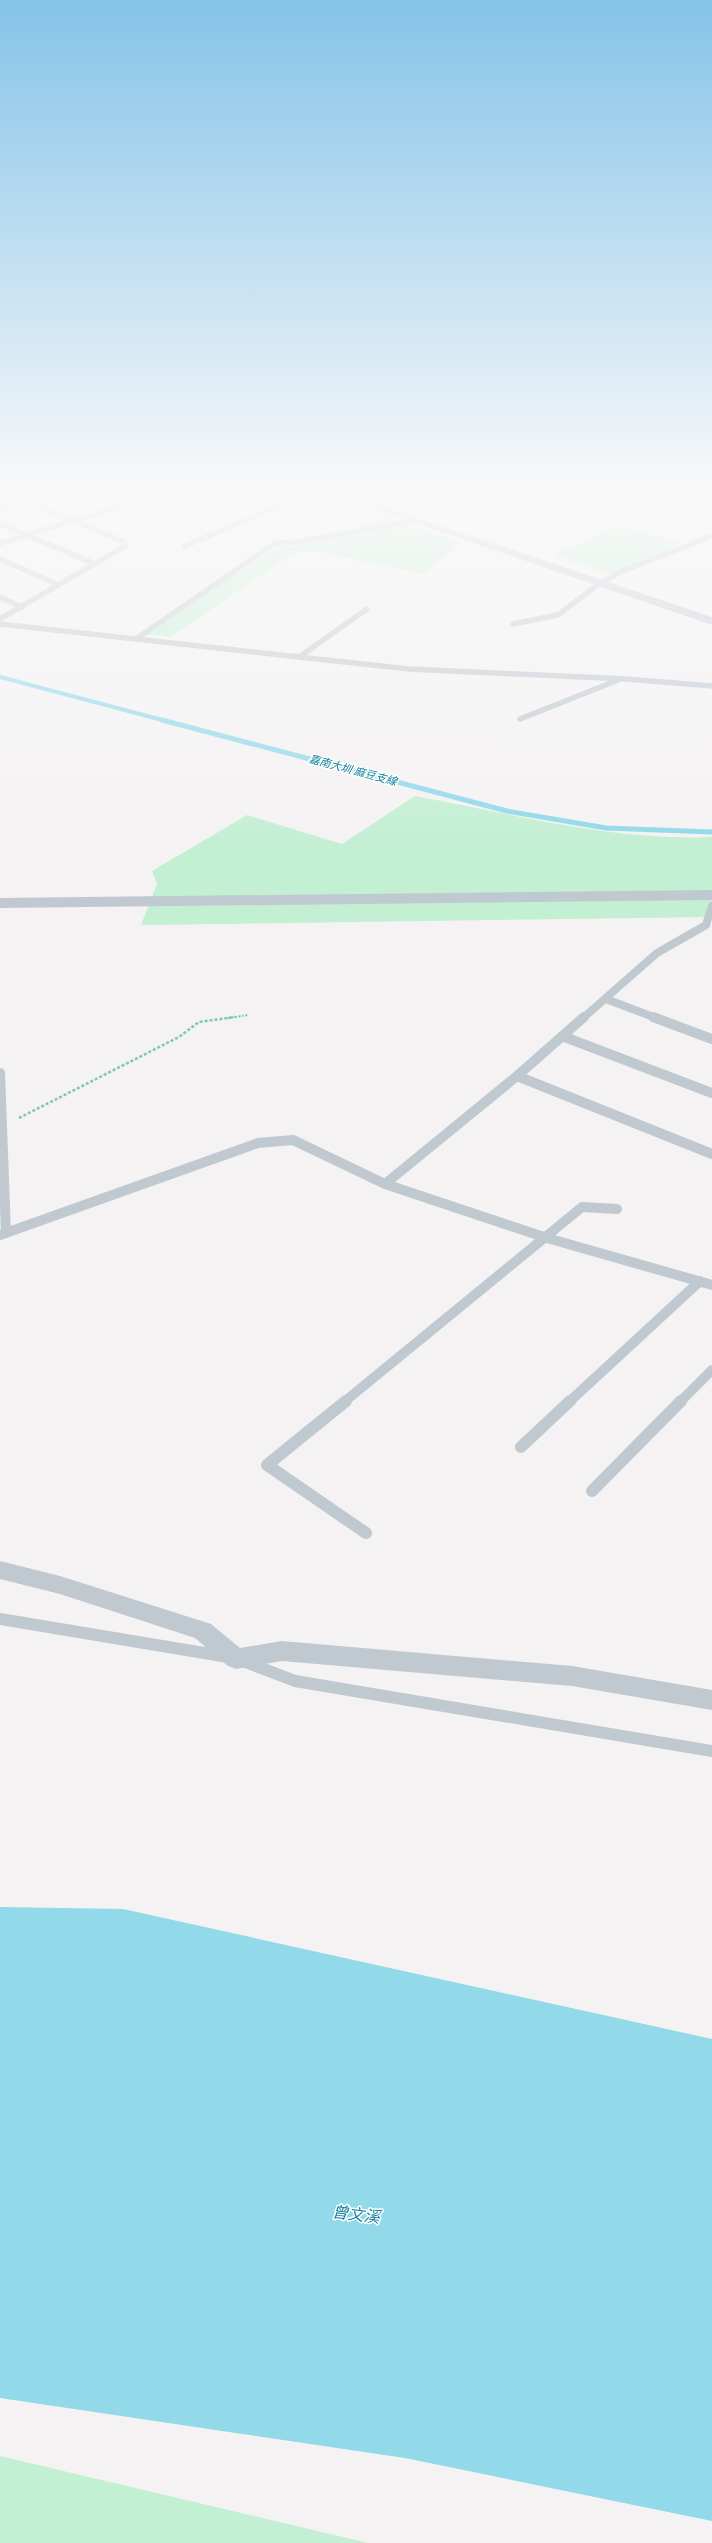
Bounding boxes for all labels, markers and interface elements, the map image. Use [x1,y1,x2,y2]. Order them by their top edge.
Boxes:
water label: 嘉南大圳 麻豆支線 [308,752,400,788]
water label: 曾文溪 [331,2202,383,2226]

